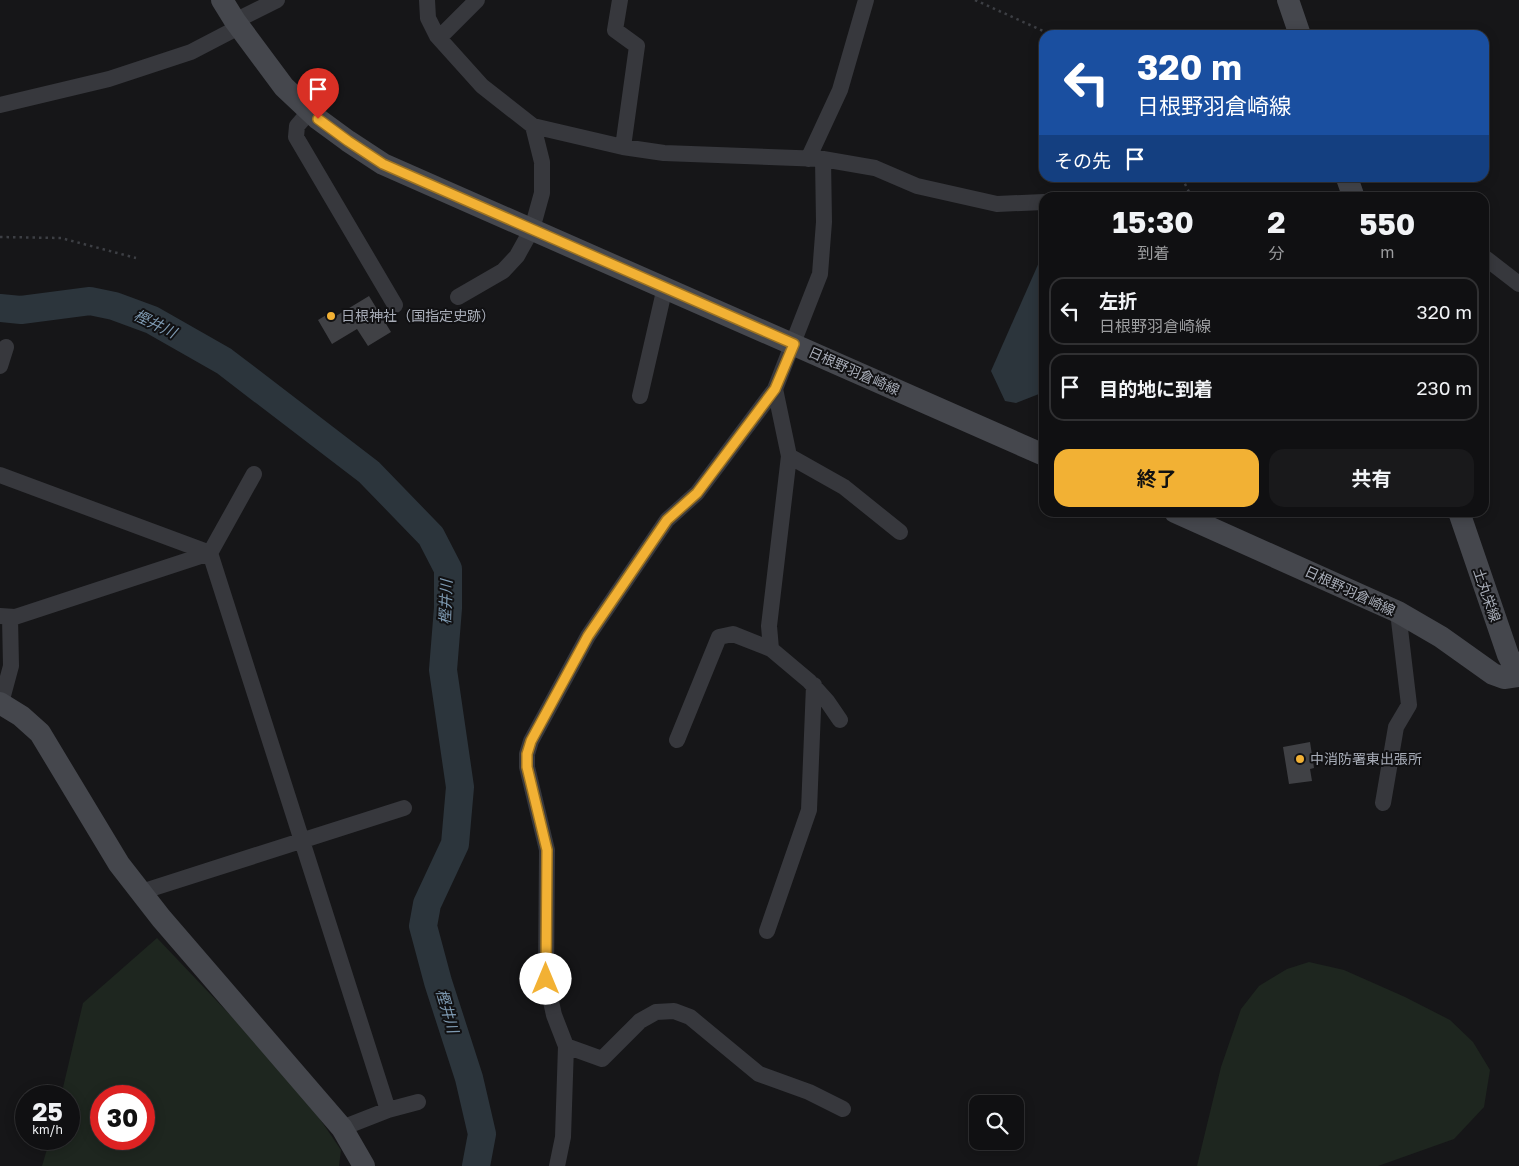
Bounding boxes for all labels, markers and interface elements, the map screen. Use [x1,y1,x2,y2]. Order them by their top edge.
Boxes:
text: 320 m [1137,46,1242,88]
icon: left [1054,50,1119,115]
pin [297,68,339,119]
icon: arrive [304,75,332,103]
text: 日根野羽倉崎線 [1137,92,1291,119]
icon: arrive [1121,145,1149,173]
text: その先 [1054,149,1111,172]
text: 15:30 [1113,204,1194,240]
text: 2 [1267,204,1286,240]
text: 550 [1359,206,1415,242]
text: m [1380,242,1394,262]
text: 到着 [1137,243,1169,263]
text: 分 [1268,243,1285,263]
text: 左折 [1099,289,1137,312]
icon: left [1056,297,1084,325]
text: 320 m [1417,300,1472,323]
water label: 樫井川 [131,305,181,342]
place label: 日根神社（国指定史跡） [341,307,495,324]
marker: 日根神社（国指定史跡） [325,310,337,322]
text: 日根野羽倉崎線 [1099,316,1211,336]
street label: 日根野羽倉崎線 [806,343,902,398]
icon: arrive [1056,373,1084,401]
text: 230 m [1417,376,1472,399]
text: 目的地に到着 [1099,377,1213,400]
button: 終了 [1054,449,1259,507]
button: 共有 [1269,449,1474,507]
street label: 日根野羽倉崎線 [1302,562,1398,619]
street label: 土丸栄線 [1470,566,1505,624]
water label: 樫井川 [435,577,455,625]
place label: 中消防署東出張所 [1310,750,1422,767]
marker: 中消防署東出張所 [1294,753,1306,765]
position arrow [519,952,571,1004]
water label: 樫井川 [433,987,463,1037]
speed limit sign: 30 [90,1085,155,1150]
map controls [969,1095,1024,1150]
button: search [969,1095,1024,1150]
text: 25 [32,1096,63,1127]
text: km/h [32,1122,63,1137]

